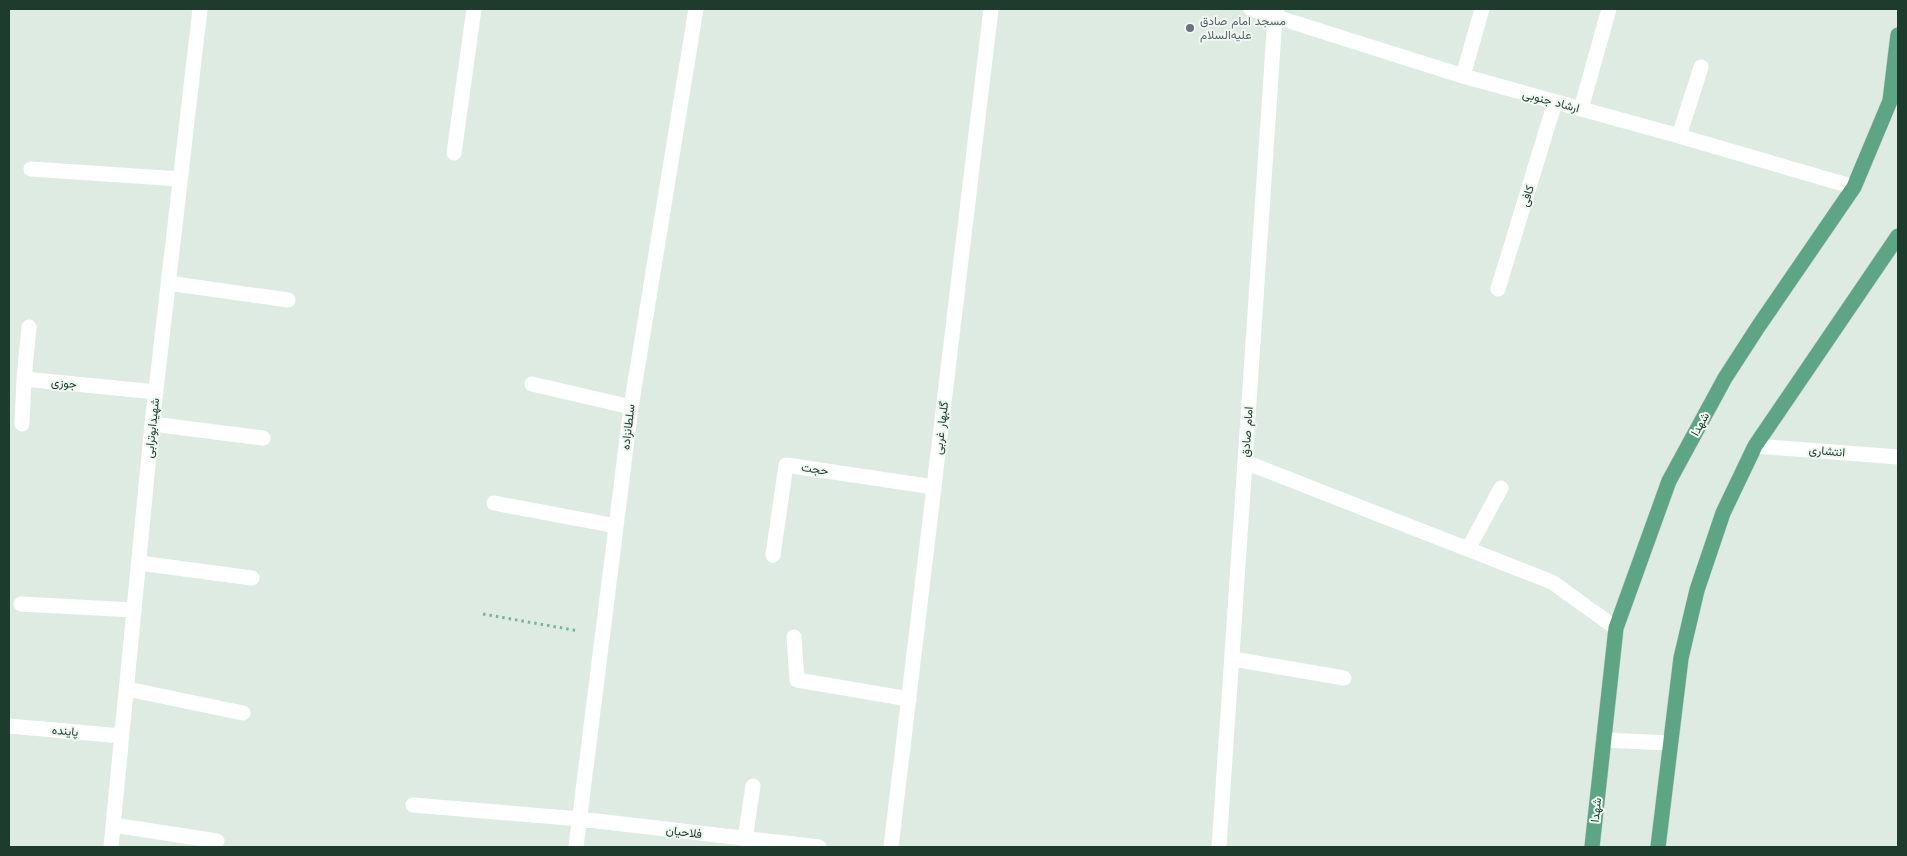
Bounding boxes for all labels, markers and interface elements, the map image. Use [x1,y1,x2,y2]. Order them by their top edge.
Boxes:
place label: مسجد امام صادق علیه‌السلام [1200,14,1286,43]
marker: مسجد امام صادق علیه‌السلام [1184,22,1196,34]
street label: ارشاد جنوبی [1521,87,1581,116]
street label: کافی [1517,184,1538,209]
street label: جوزی [50,375,78,392]
street label: شهیدابوترابی [142,397,163,459]
street label: گلبهار غربی [931,401,952,456]
street label: سلطانزاده [618,403,639,451]
street label: امام صادق [1238,406,1257,458]
street label: شهدا [1688,410,1713,439]
street label: انتشاری [1808,442,1846,461]
street label: حجت [800,460,830,478]
street label: پاینده [51,723,79,740]
street label: شهدا [1588,797,1605,823]
street label: فلاحیان [665,823,703,841]

